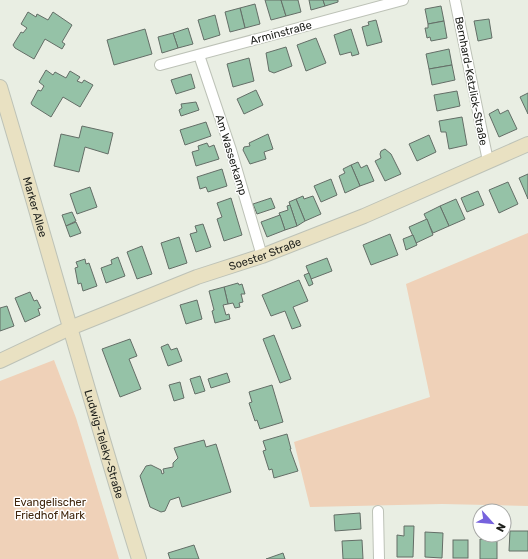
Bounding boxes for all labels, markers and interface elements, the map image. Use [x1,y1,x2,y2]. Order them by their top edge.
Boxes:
street label: Bernhard-Ketzlick-Straße [452,15,490,147]
street label: Arminstraße [249,19,313,47]
street label: Am Wasserkamp [213,113,249,197]
street label: Marker Allee [20,175,50,239]
street label: Soester Straße [227,235,303,273]
street label: Ludwig-Teleky-Straße [82,388,127,500]
park label: Evangelischer Friedhof Mark [14,496,87,522]
north arrow [472,503,512,543]
text: N [493,521,508,534]

